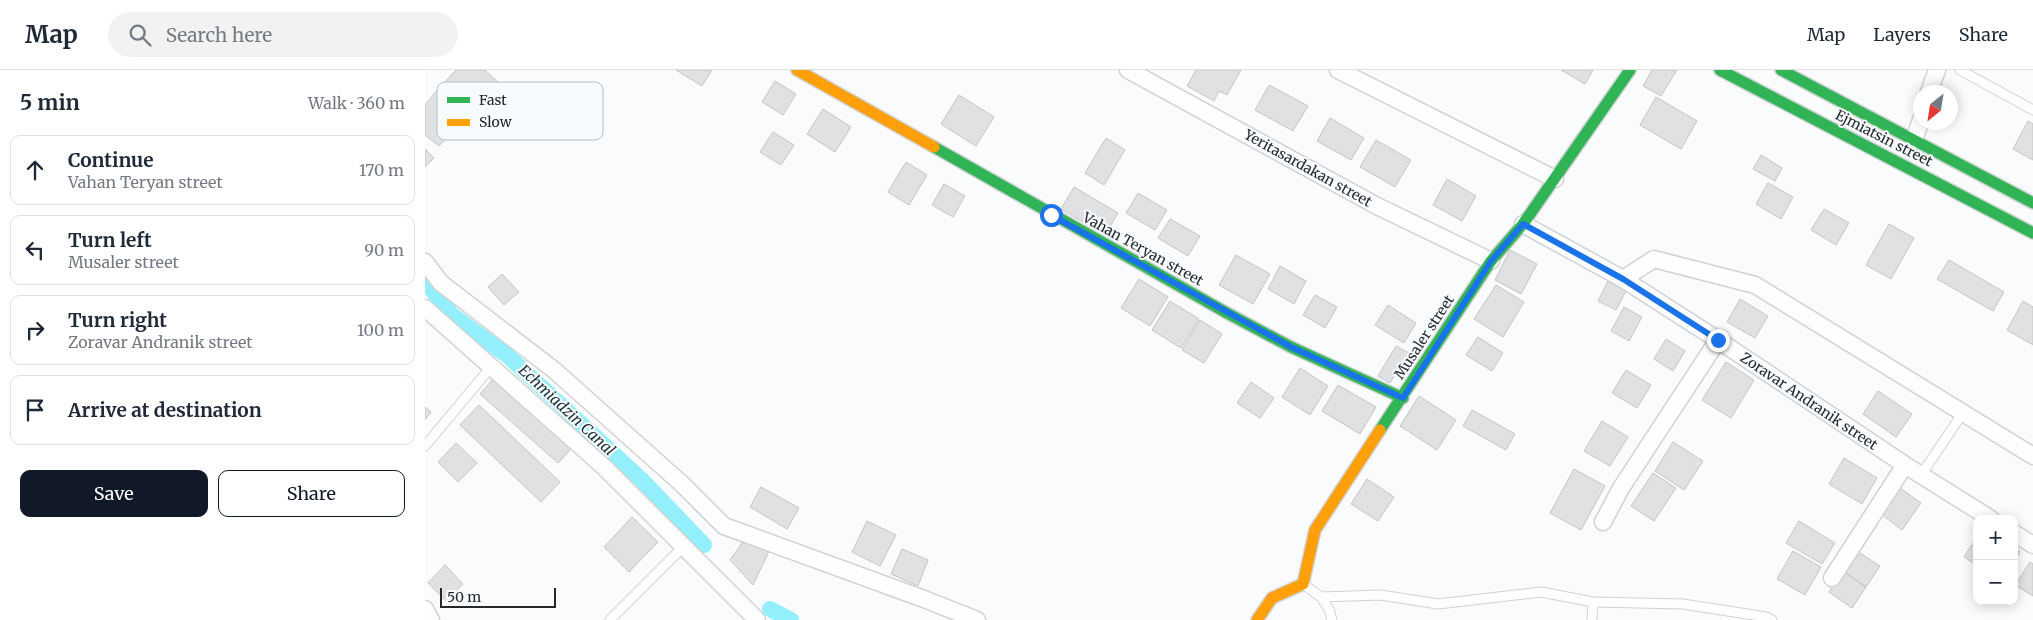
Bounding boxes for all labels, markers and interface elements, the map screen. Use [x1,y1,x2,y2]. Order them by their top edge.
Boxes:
search box [108,12,458,57]
text: Map [25,19,78,50]
icon: search [126,21,154,49]
text: Search here [166,23,272,47]
text: Map [1807,23,1845,46]
text: Layers [1873,23,1931,46]
text: Share [1959,23,2008,46]
legend [437,82,603,140]
north arrow [1913,85,1958,130]
text: 5 min [20,89,80,116]
text: Fast [479,91,507,109]
text: Walk · 360 m [308,93,405,113]
street label: Ejmiatsin street [1832,106,1936,171]
text: Slow [479,113,512,131]
street label: Yeritasardakan street [1240,125,1375,211]
text: Continue [68,148,154,172]
icon: ahead [21,156,49,184]
text: 170 m [359,160,404,180]
text: Vahan Teryan street [68,172,223,192]
route start [1040,204,1063,227]
street label: Vahan Teryan street [1079,208,1207,290]
text: Turn left [68,228,152,252]
icon: left [21,236,49,264]
text: 90 m [364,240,404,260]
text: Musaler street [68,252,179,272]
street label: Musaler street [1390,291,1458,383]
text: Turn right [68,308,167,332]
icon: right [21,316,49,344]
text: 100 m [357,320,404,340]
route end [1707,329,1730,352]
text: Zoravar Andranik street [68,332,253,352]
street label: Zoravar Andranik street [1737,348,1881,454]
water label: Echmiadzin Canal [515,360,619,460]
icon: arrive [21,396,49,424]
text: Arrive at destination [68,398,262,422]
button: Save [20,470,208,517]
button: Share [218,470,405,517]
map controls [1973,515,2018,605]
button: + [1973,515,2018,560]
button: − [1973,560,2018,605]
scale bar [440,585,556,608]
text: 50 m [447,588,481,606]

